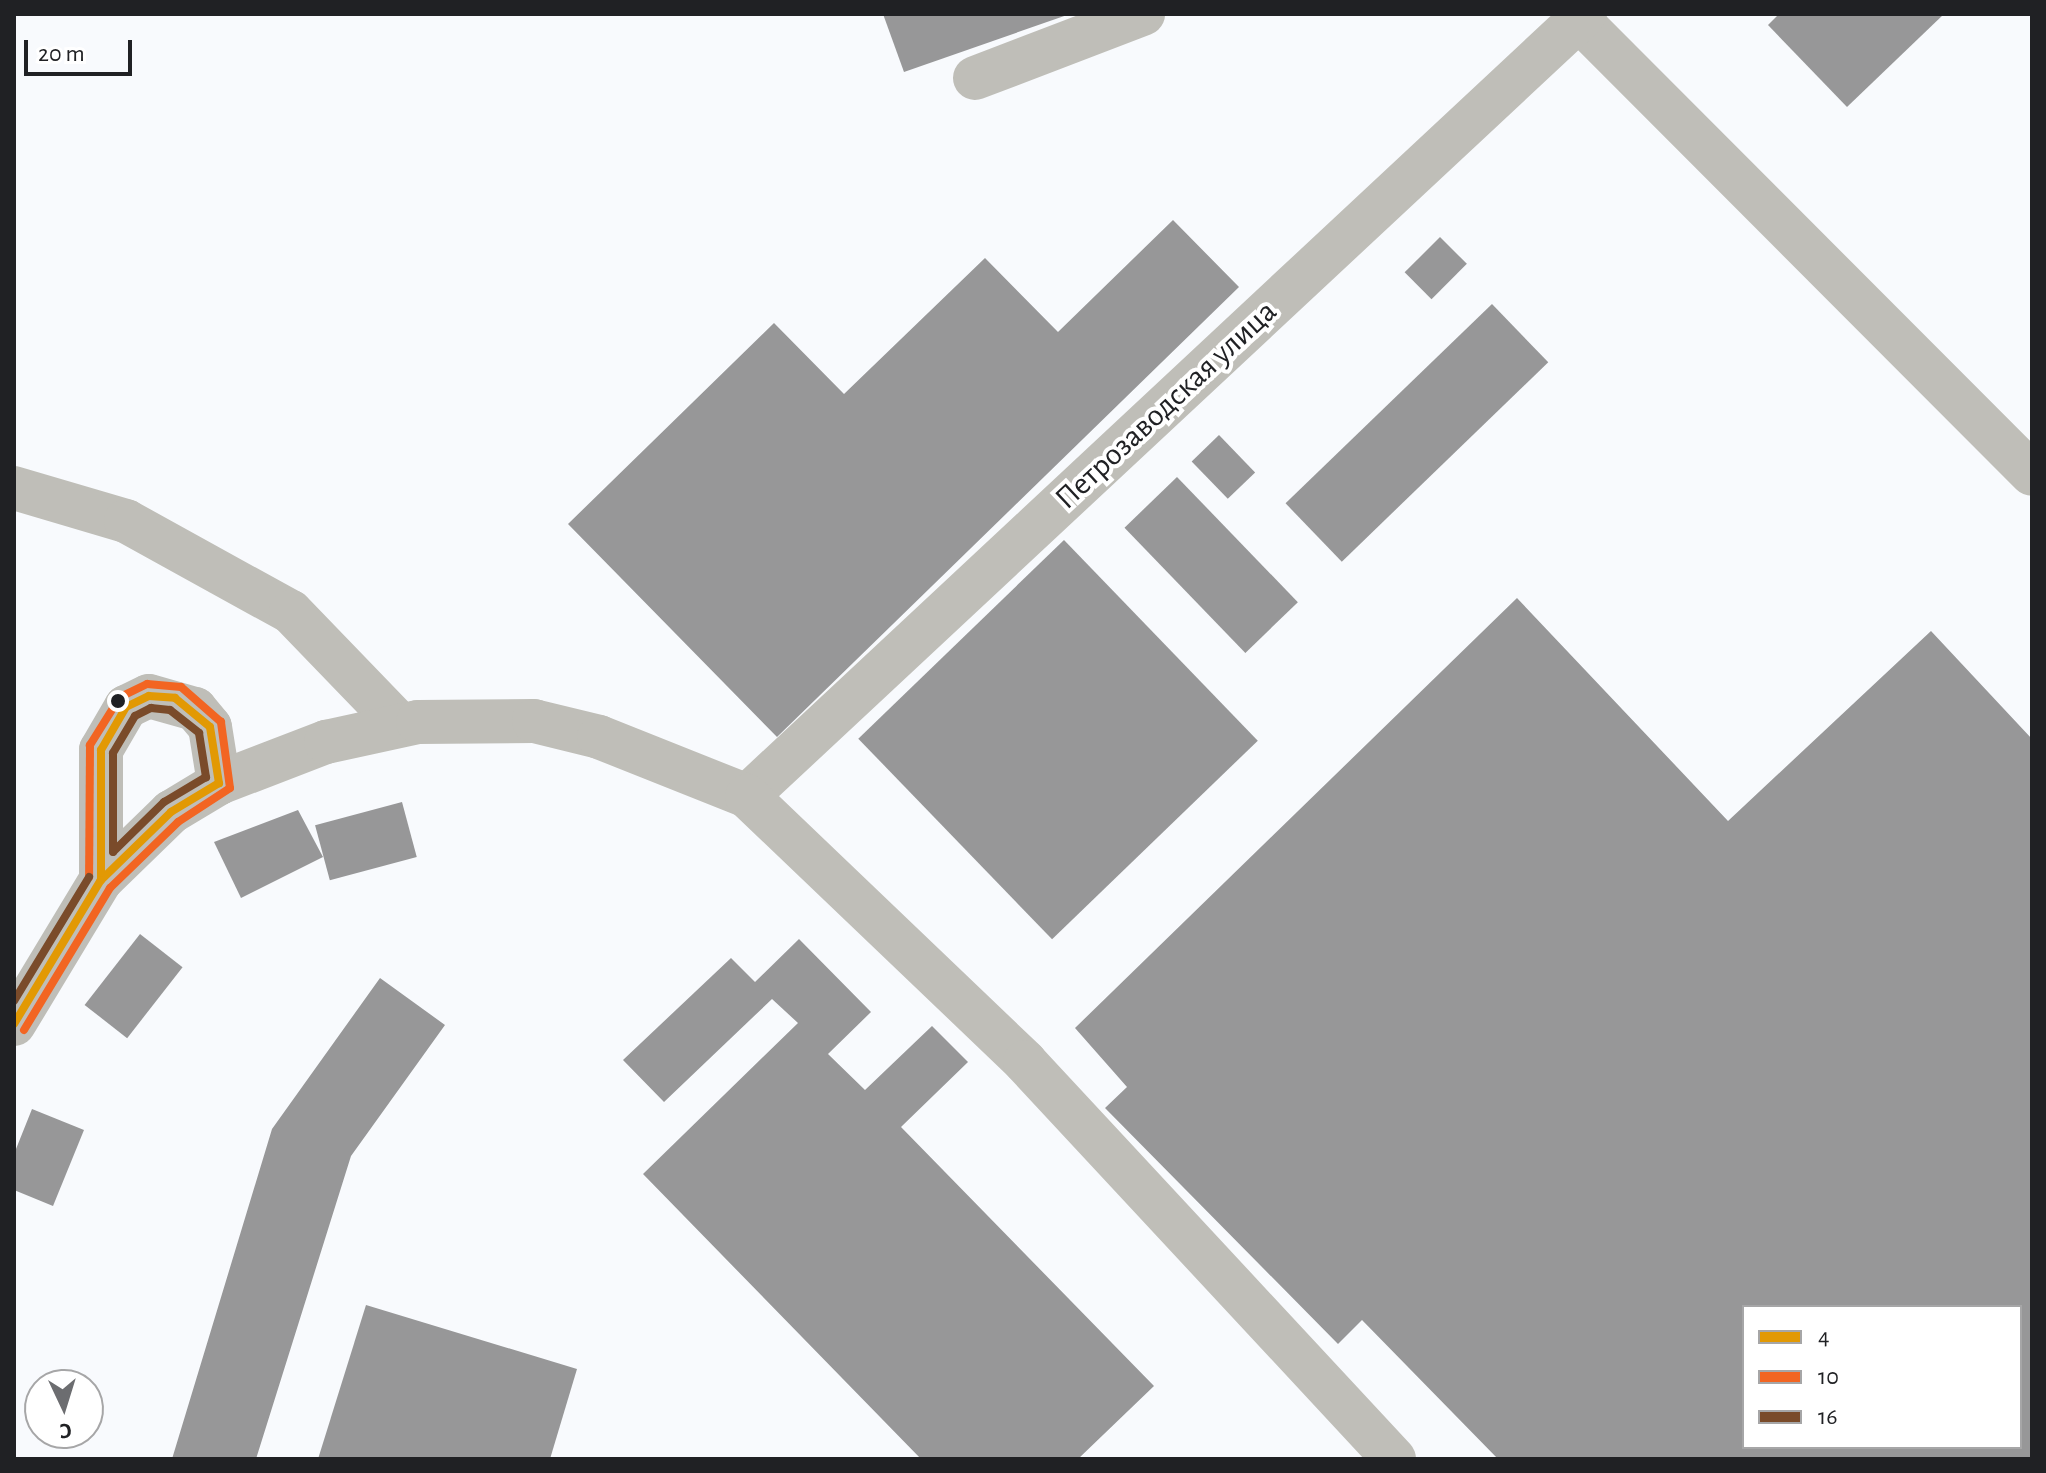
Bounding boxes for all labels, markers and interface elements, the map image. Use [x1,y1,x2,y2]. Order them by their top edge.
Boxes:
scale bar [28,24,136,74]
text: 20 m [38,42,85,66]
street label: Петрозаводская улица [1047,292,1285,518]
unlabelled marker [110,693,126,709]
legend [1742,1305,2022,1449]
text: 4 [1818,1325,1830,1349]
text: 10 [1818,1365,1839,1389]
north arrow [24,1369,104,1449]
text: 16 [1818,1405,1838,1429]
text: С [59,1420,72,1442]

